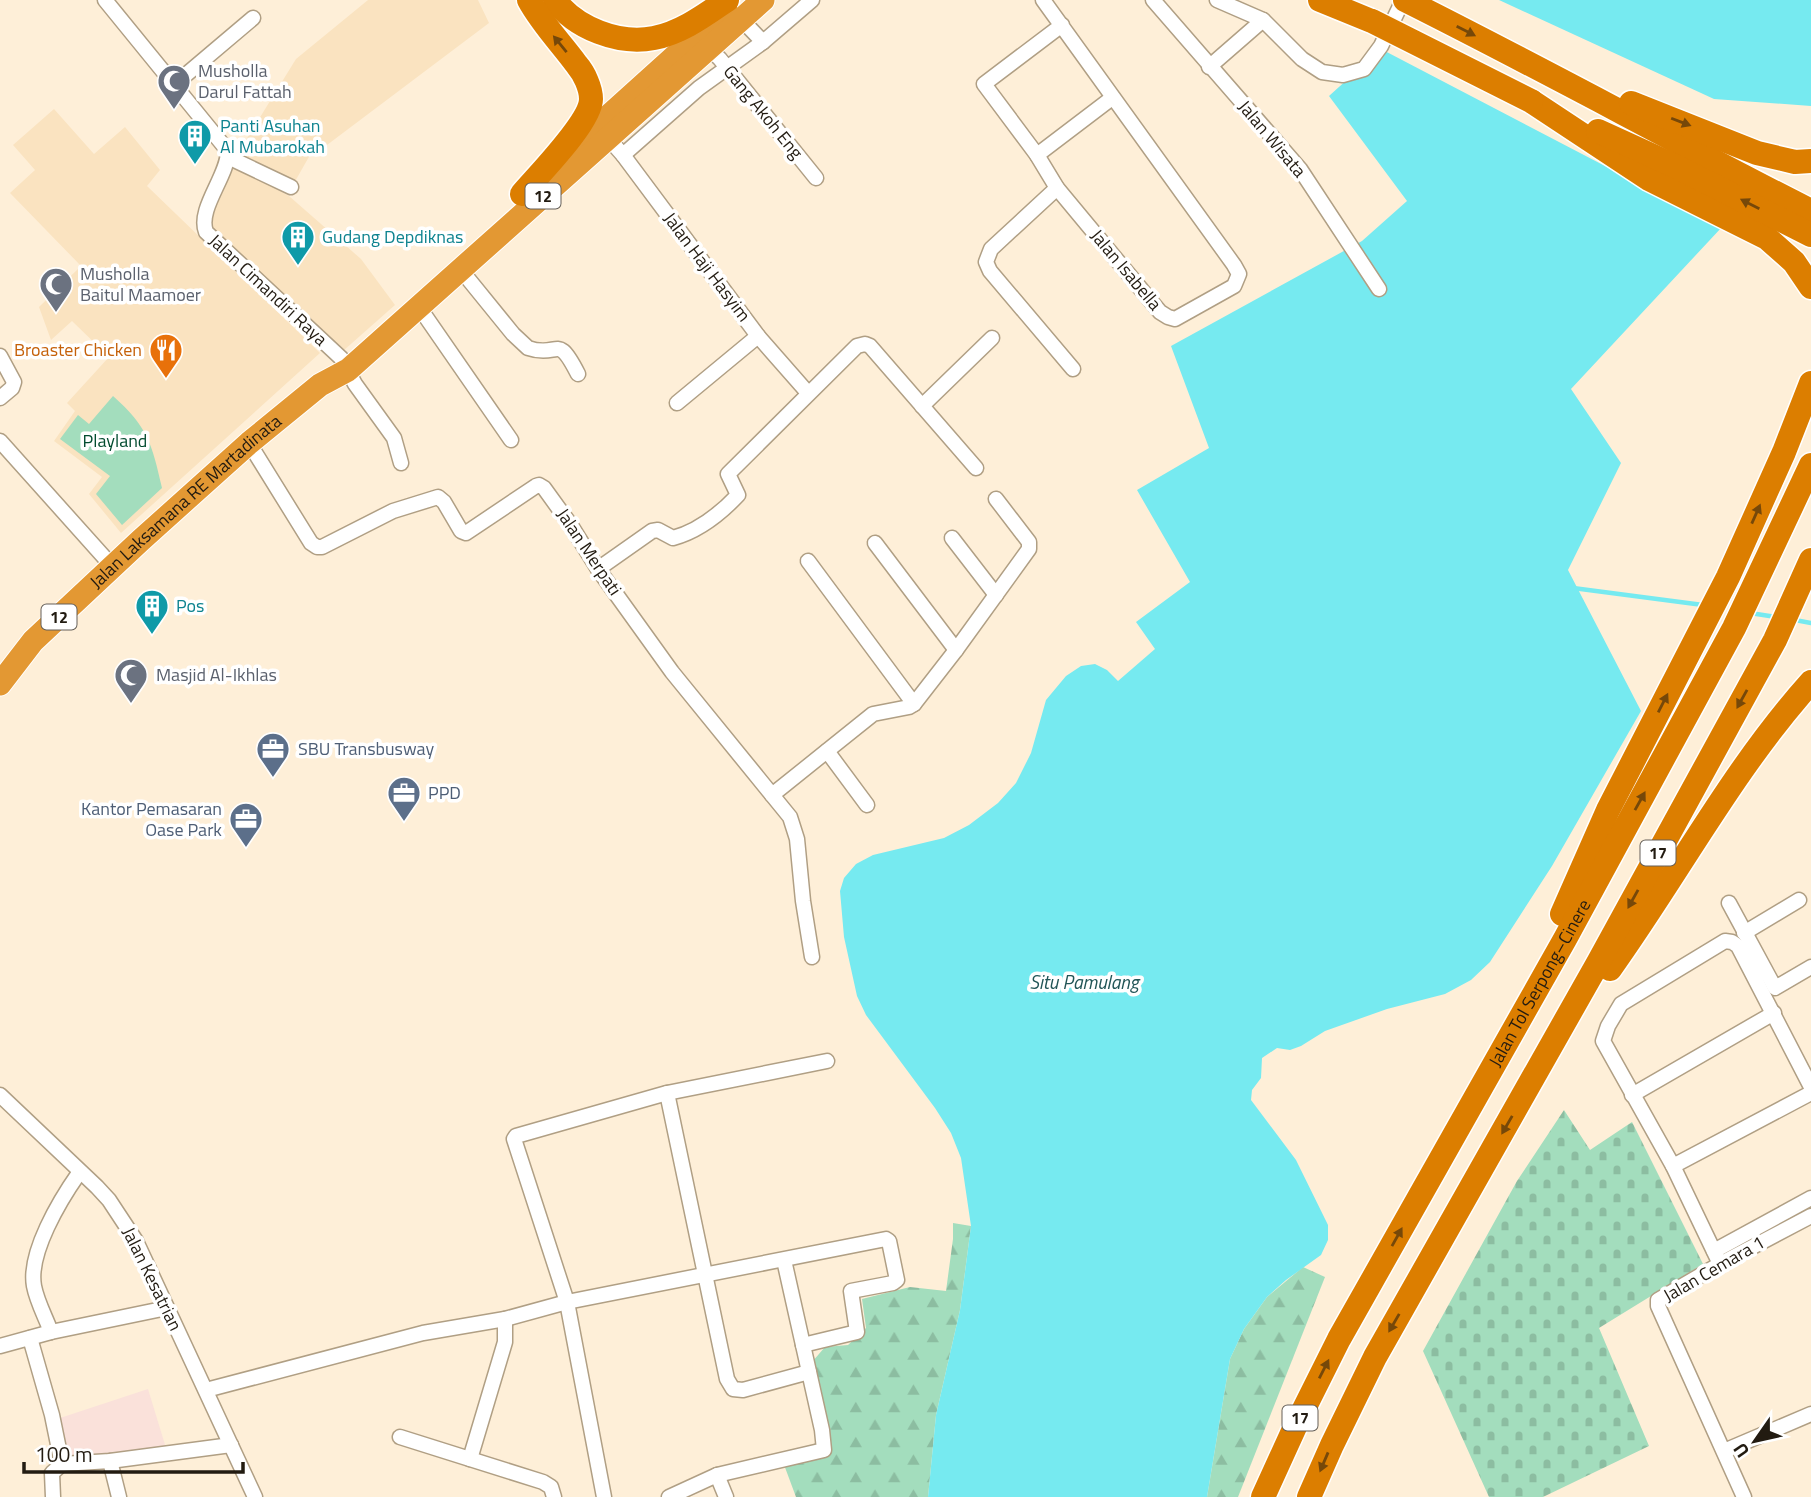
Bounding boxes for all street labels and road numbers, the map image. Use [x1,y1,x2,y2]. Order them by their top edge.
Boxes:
street label: Gang Akoh Eng [717,59,810,165]
street label: Jalan Wisata [1232,94,1313,183]
road number: 12 [526,184,560,208]
street label: Jalan Haji Hasyim [657,206,758,327]
street label: Jalan Isabella [1084,223,1168,316]
street label: Jalan Cimandiri Raya [203,227,334,352]
street label: Jalan Laksamana RE Martadinata [83,408,287,595]
street label: Jalan Merpati [550,503,629,601]
road number: 12 [42,604,76,630]
road number: 17 [1640,840,1676,866]
street label: Jalan Tol Serpong–Cinere [1481,894,1597,1072]
street label: Jalan Kesatrian [116,1222,189,1335]
street label: Jalan Cemara 1 [1658,1229,1769,1309]
road number: 17 [1282,1406,1318,1430]

